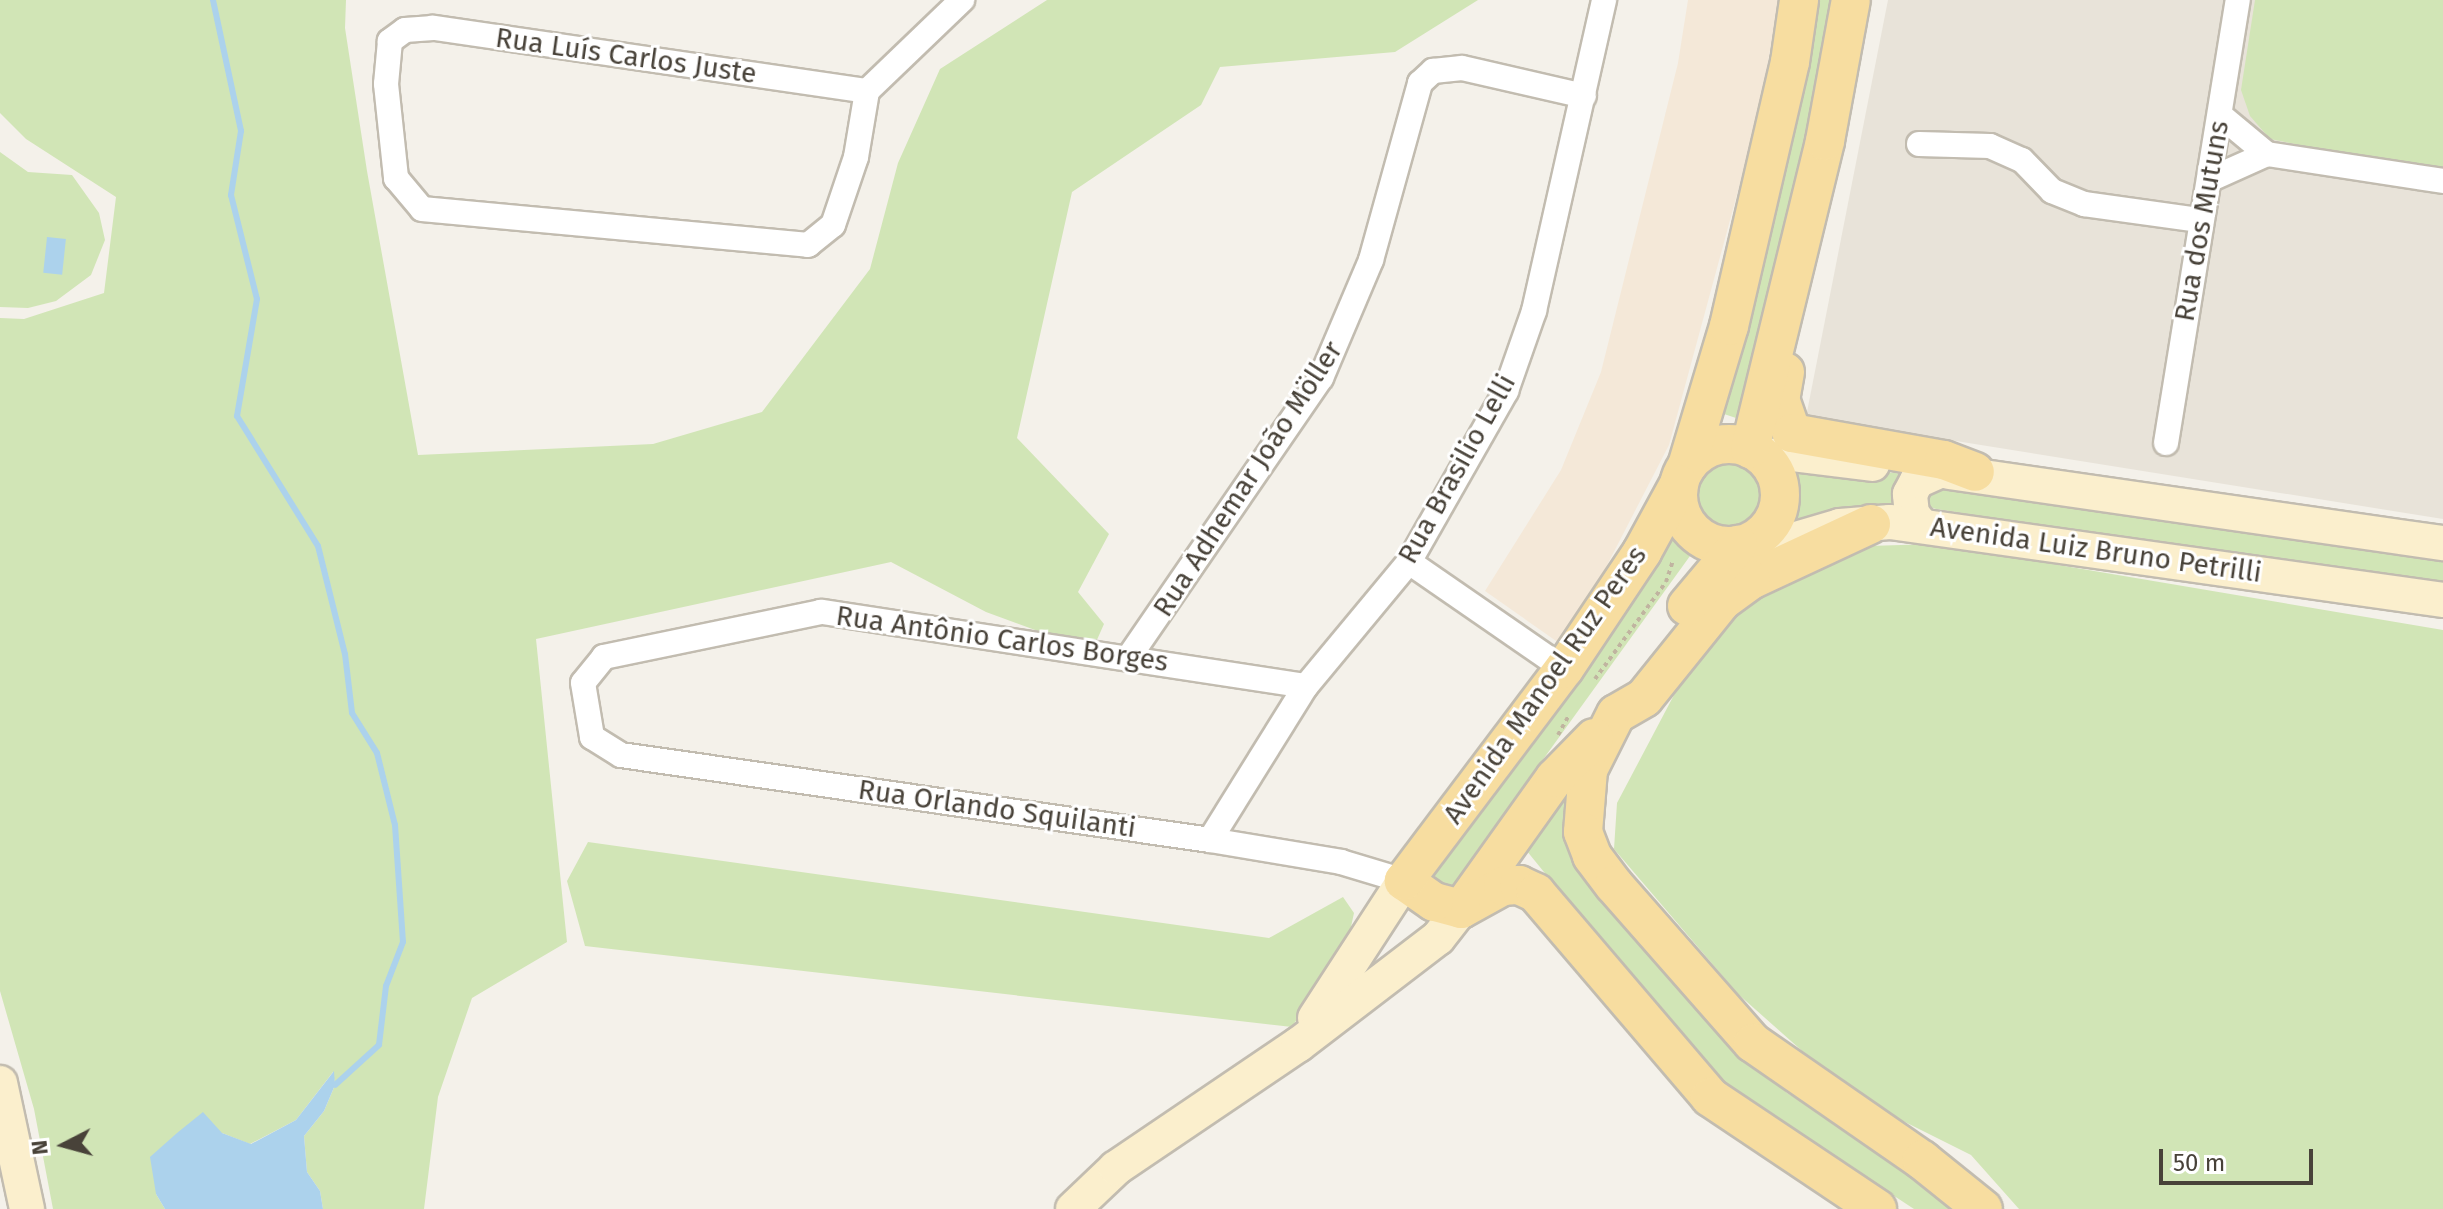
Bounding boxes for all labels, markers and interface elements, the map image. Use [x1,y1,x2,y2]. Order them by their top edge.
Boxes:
street label: Rua Luís Carlos Juste [493,21,759,91]
street label: Rua dos Mutuns [2168,118,2236,324]
street label: Rua Adhemar João Möller [1146,335,1350,623]
street label: Rua Brasilio Lelli [1391,368,1523,570]
street label: Avenida Luiz Bruno Petrilli [1928,510,2264,590]
street label: Avenida Manoel Ruz Peres [1436,540,1654,830]
street label: Rua Antônio Carlos Borges [834,599,1170,679]
street label: Rua Orlando Squilanti [856,773,1138,845]
north arrow [24,1105,104,1185]
scale bar [2163,1133,2317,1183]
text: N [25,1139,54,1156]
text: 50 m [2173,1149,2225,1177]

